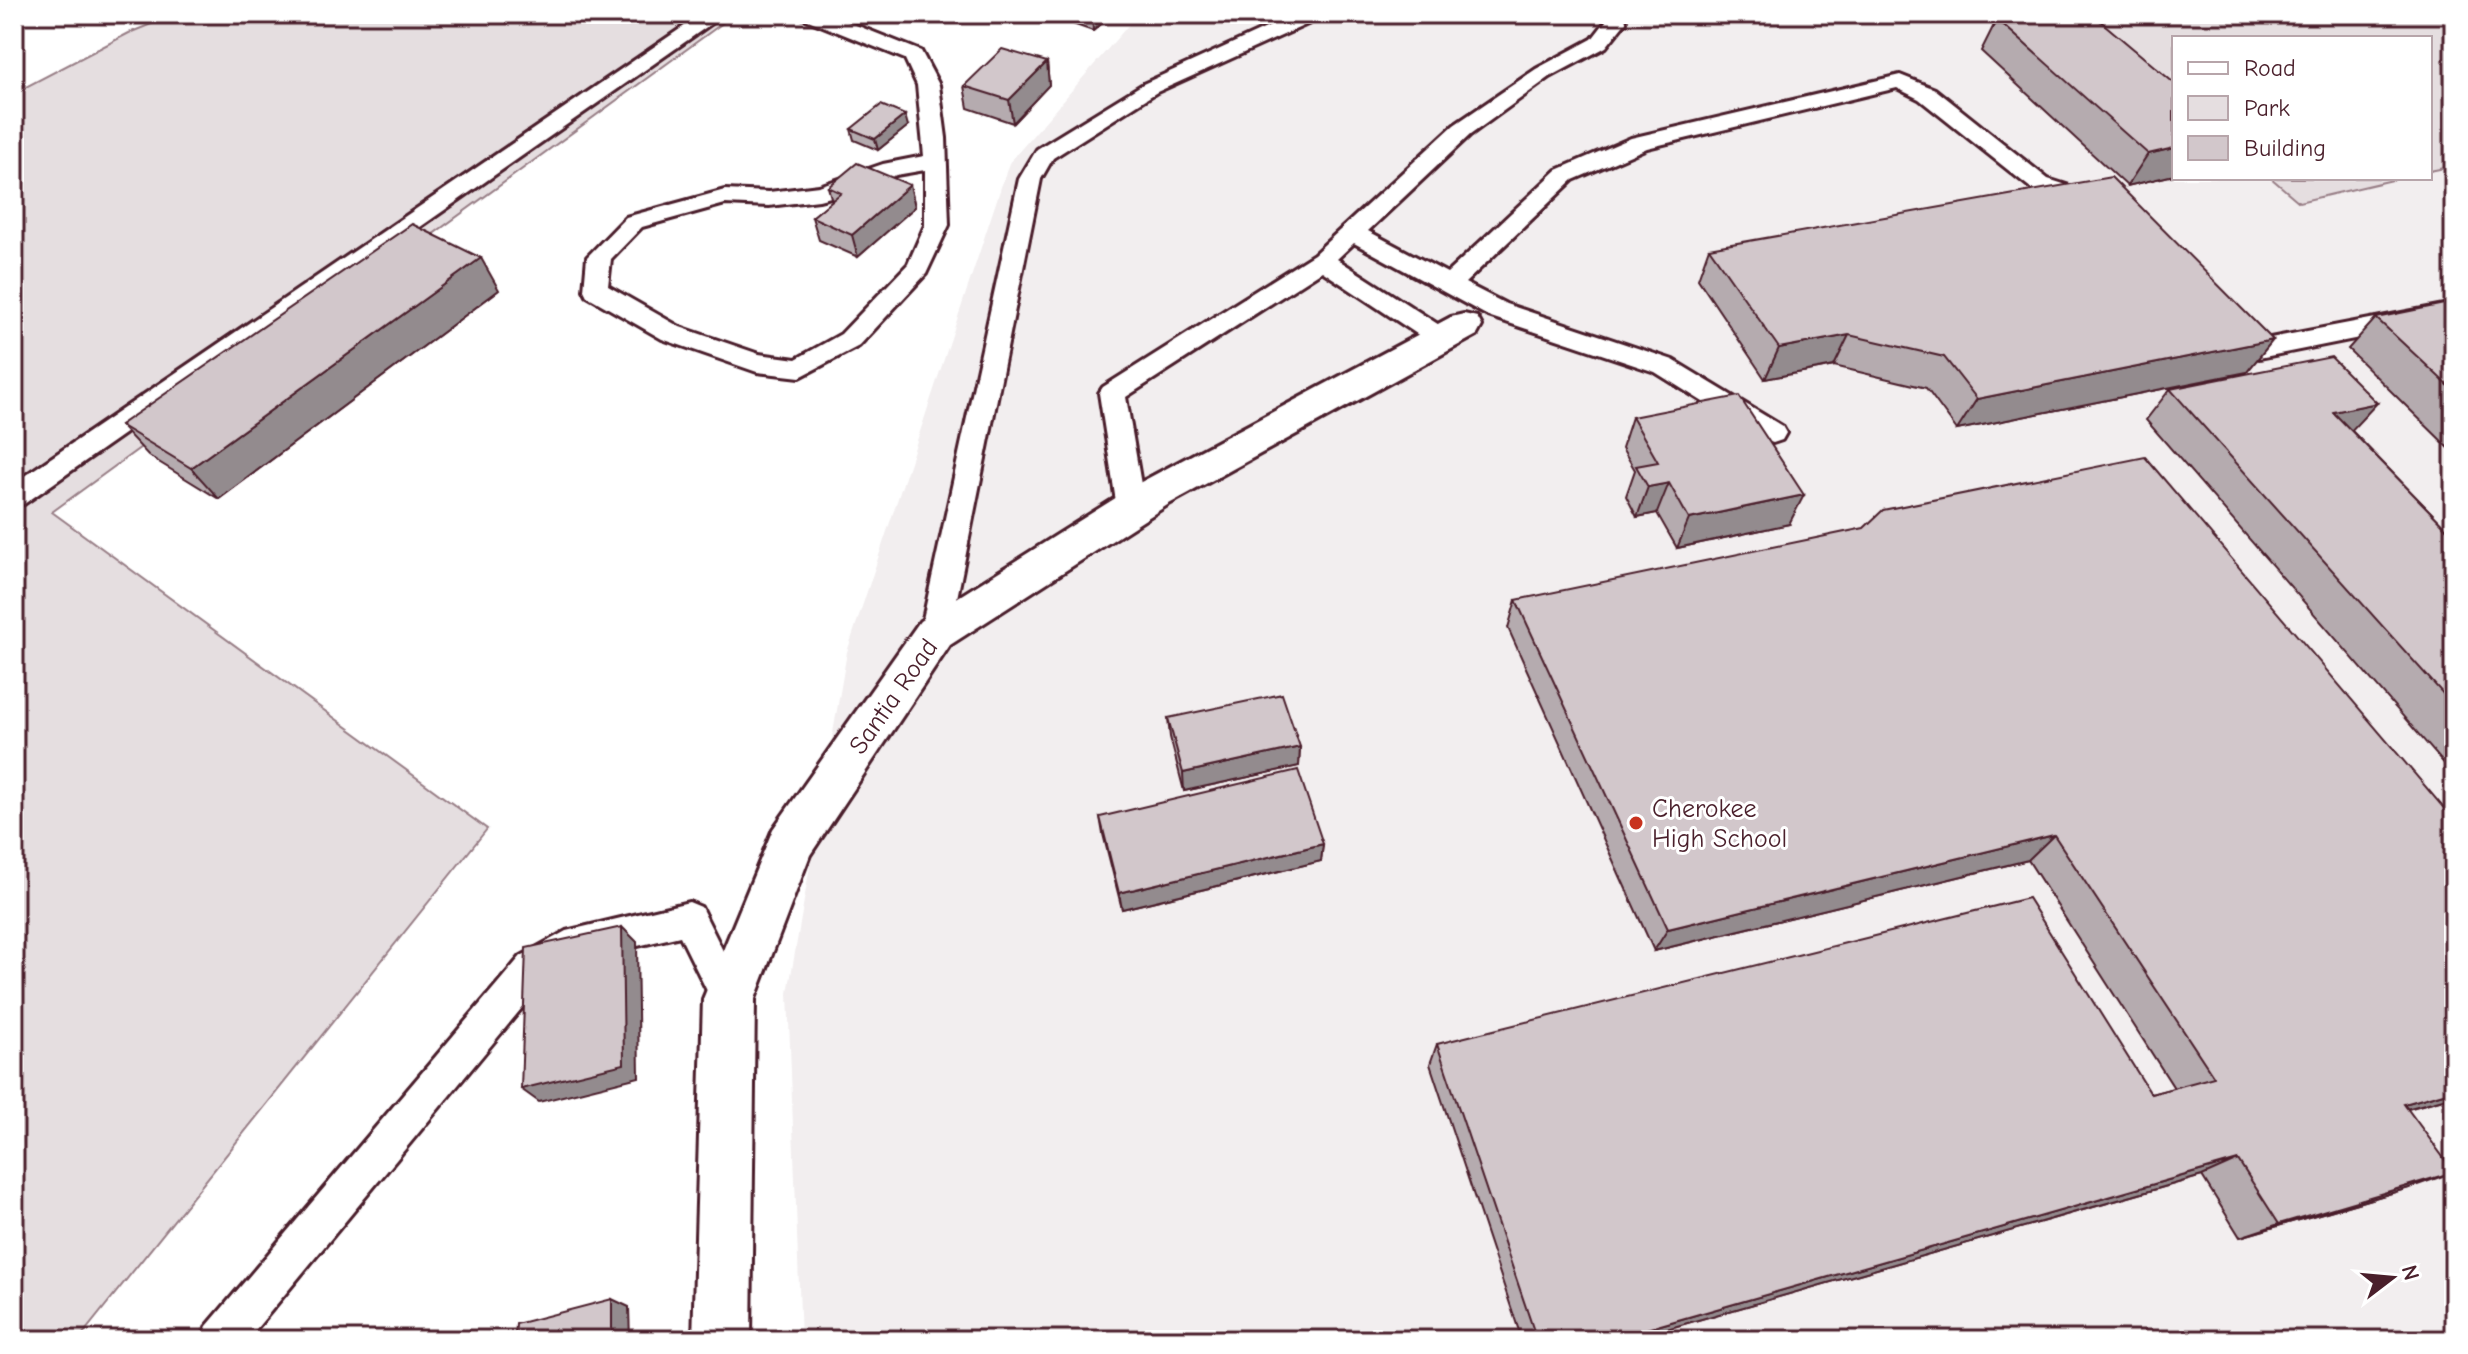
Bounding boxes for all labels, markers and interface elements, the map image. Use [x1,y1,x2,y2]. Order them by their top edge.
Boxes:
legend [2172,36,2432,180]
text: Road [2244,54,2296,82]
text: Park [2244,94,2290,122]
text: Building [2244,134,2326,162]
street label: Santia Road [843,633,944,760]
place label: Cherokee High School [1652,794,1787,854]
marker: Cherokee High School [1627,814,1645,832]
north arrow [2352,1238,2432,1318]
text: N [2396,1262,2425,1283]

